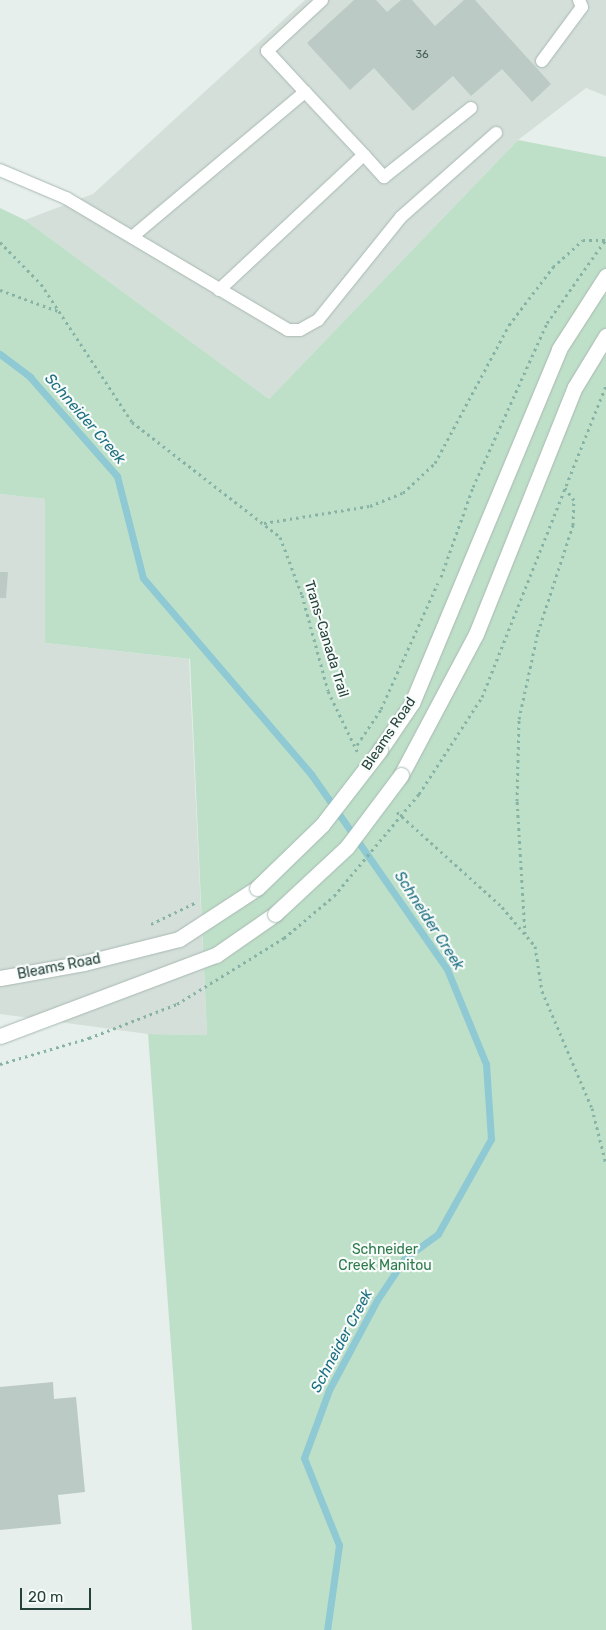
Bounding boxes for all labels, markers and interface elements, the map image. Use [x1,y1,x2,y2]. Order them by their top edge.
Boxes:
house number: 36 [415,48,429,62]
water label: Schneider Creek [41,370,129,468]
street label: Trans-Canada Trail [300,578,352,700]
street label: Bleams Road [358,694,420,774]
water label: Schneider Creek [390,868,468,974]
street label: Bleams Road [16,951,102,983]
park label: Schneider Creek Manitou [338,1242,432,1274]
water label: Schneider Creek [307,1286,377,1396]
scale bar [22,1578,94,1610]
text: 20 m [28,1588,63,1606]

